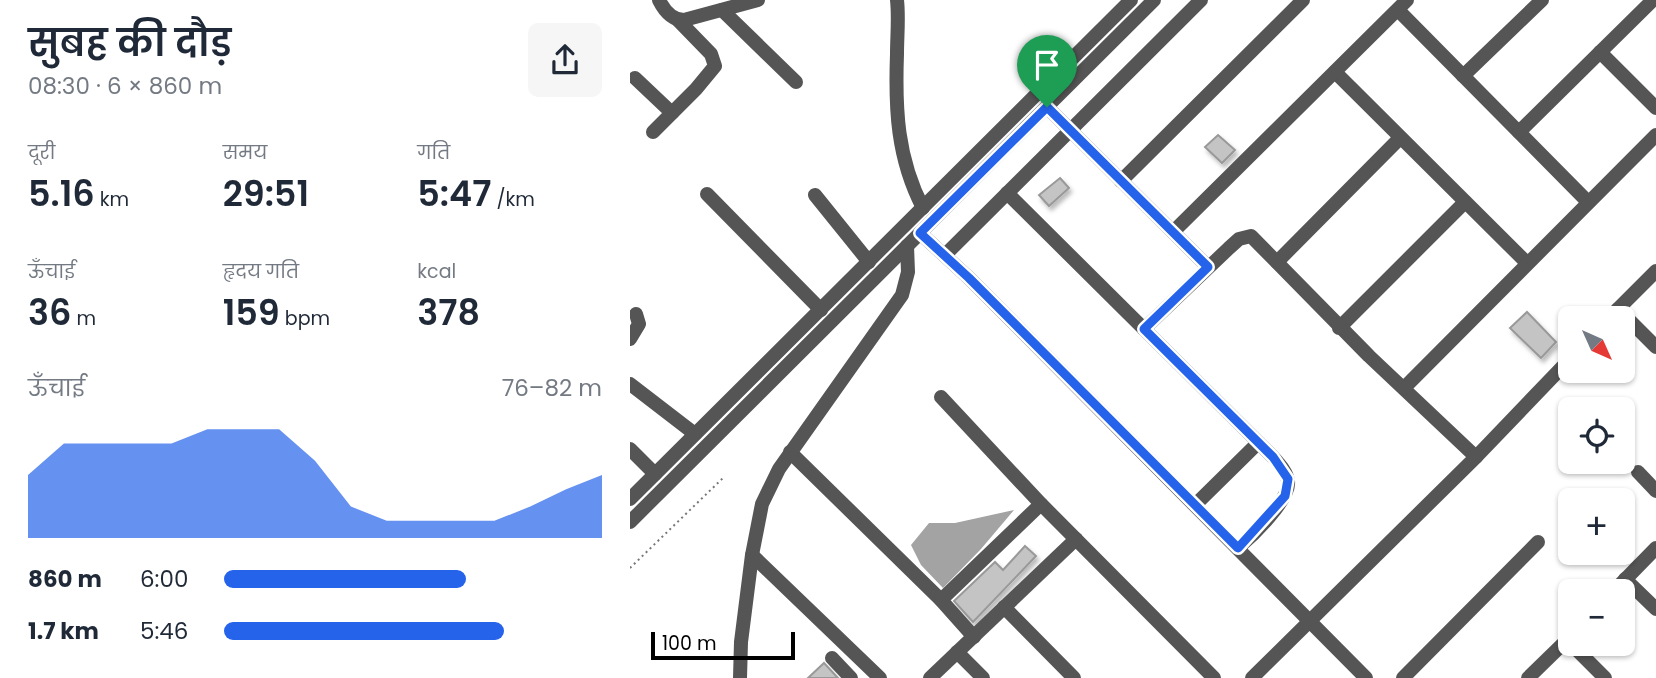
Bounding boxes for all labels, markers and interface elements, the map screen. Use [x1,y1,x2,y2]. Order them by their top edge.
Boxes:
text: सुबह की दौड़ [28,16,231,69]
button: share [528,23,602,97]
pin [1017,35,1077,107]
icon: arrive [1028,46,1066,84]
text: 08:30 · 6 × 860 m [28,70,222,102]
text: दूरी [28,139,55,166]
text: समय [223,139,267,166]
text: गति [417,139,450,166]
text: 5.16 [28,169,95,218]
text: 29:51 [223,169,309,218]
text: 5:47 [417,169,491,218]
text: km [95,186,129,213]
text: /km [491,186,535,213]
text: ऊँचाई [28,258,75,285]
text: हृदय गति [223,258,299,285]
text: kcal [417,258,456,285]
text: 36 [28,288,71,337]
text: 159 [223,288,280,337]
text: 378 [417,288,480,337]
text: m [71,305,96,332]
text: bpm [280,305,330,332]
north arrow [1558,306,1634,383]
map controls [1558,306,1635,656]
text: ऊँचाई [28,372,85,404]
text: 76–82 m [502,372,602,404]
button: locate [1558,397,1635,474]
button: + [1558,488,1635,565]
text: 860 m [28,563,102,595]
text: 6:00 [140,563,188,595]
button: − [1558,579,1635,656]
text: 1.7 km [28,615,99,647]
text: 5:46 [140,615,188,647]
scale bar [651,629,794,661]
text: 100 m [662,630,717,657]

